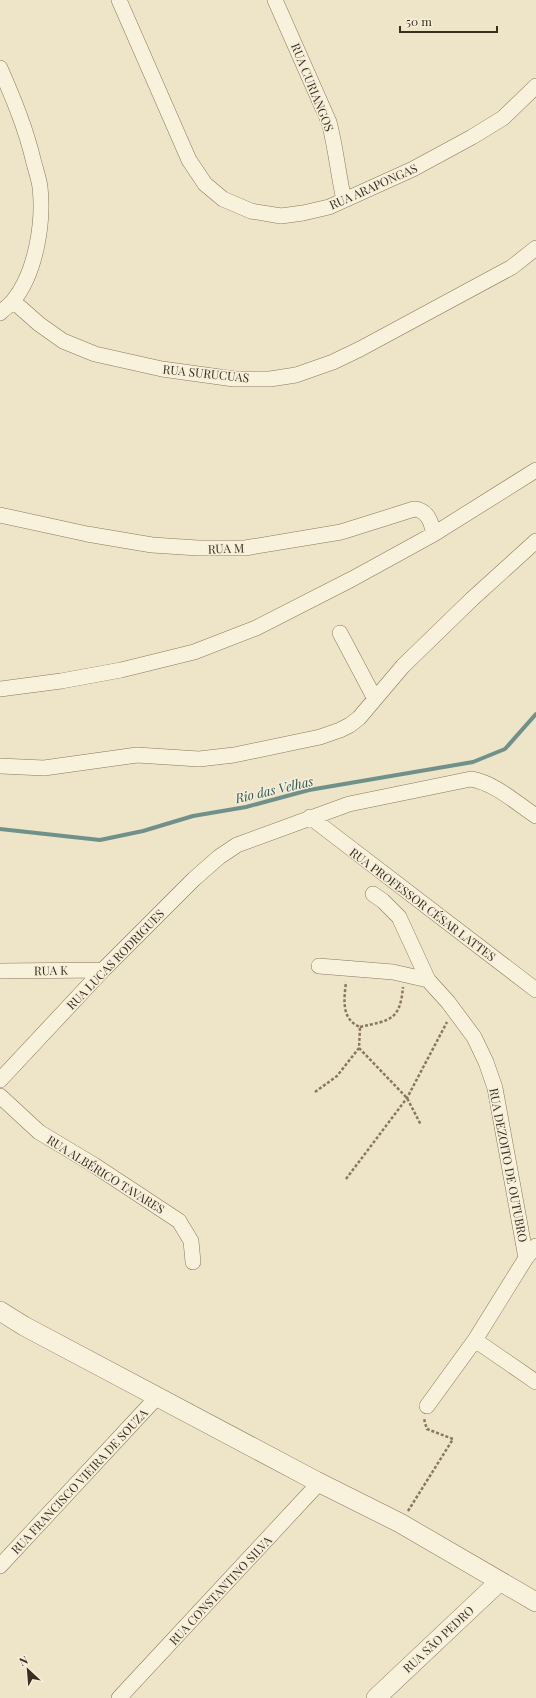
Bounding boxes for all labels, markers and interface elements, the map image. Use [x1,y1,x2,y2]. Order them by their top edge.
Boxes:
scale bar [400,8,497,34]
text: 50 m [406,13,432,29]
street label: RUA CURIANGOS [288,40,338,134]
street label: RUA ARAPONGAS [326,159,420,213]
street label: RUA SURUCUAS [162,361,250,385]
street label: RUA M [207,539,245,557]
water label: Rio das Velhas [232,772,315,806]
street label: RUA PROFESSOR CÉSAR LATTES [347,844,499,964]
street label: RUA LUCAS RODRIGUES [63,905,167,1013]
street label: RUA K [34,962,68,978]
street label: RUA DEZOITO DE OUTUBRO [486,1086,532,1244]
street label: RUA ALBÉRICO TAVARES [44,1131,168,1217]
street label: RUA FRANCISCO VIEIRA DE SOUZA [7,1405,151,1557]
street label: RUA CONSTANTINO SILVA [165,1532,275,1648]
street label: RUA SÃO PEDRO [399,1602,477,1676]
north arrow [8,1650,48,1690]
text: N [17,1652,30,1669]

